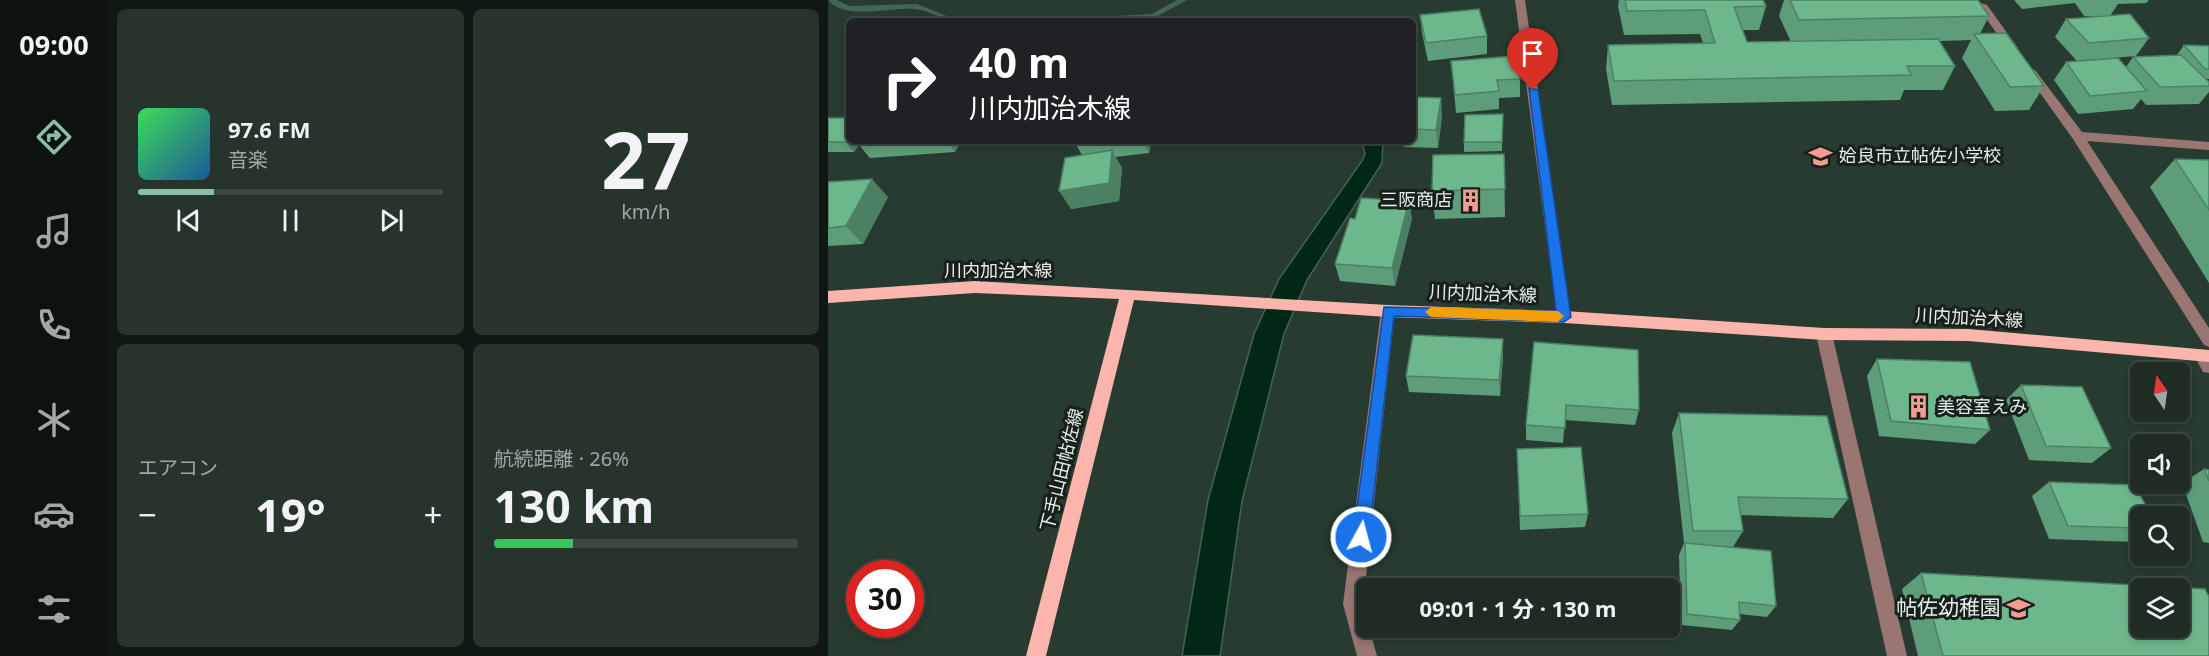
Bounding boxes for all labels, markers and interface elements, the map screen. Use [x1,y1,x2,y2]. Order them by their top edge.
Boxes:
text: 09:00 [19,26,89,63]
pin [1507,28,1558,90]
text: 40 m [969,33,1069,90]
icon: arrive [1516,37,1549,70]
icon: right [870,42,948,120]
text: 川内加治木線 [969,89,1131,126]
text: 27 [601,106,690,212]
text: 97.6 FM [228,114,310,144]
icon: directions [33,116,75,158]
school or university icon: 姶良市立帖佐小学校 [1808,143,1834,169]
place label: 姶良市立帖佐小学校 [1839,143,2001,167]
text: 音楽 [228,146,268,173]
place label: 三阪商店 [1380,187,1452,211]
building icon: 三阪商店 [1457,187,1483,213]
text: km/h [621,198,670,225]
icon: previous [172,204,205,237]
icon: pause [274,204,307,237]
icon: next [375,204,408,237]
icon: music [33,210,75,252]
street label: 川内加治木線 [944,258,1052,282]
street label: 川内加治木線 [1429,279,1537,307]
street label: 川内加治木線 [1914,302,2024,332]
icon: phone [33,304,75,346]
north arrow [2130,362,2190,422]
map controls [2130,362,2190,638]
building icon: 美容室えみ [1906,394,1932,420]
place label: 美容室えみ [1937,394,2027,418]
icon: climate [33,399,75,441]
street label: 下手山田帖佐線 [1034,406,1088,534]
button: sound [2130,434,2190,494]
text: 航続距離 · 26% [494,445,629,472]
text: エアコン [138,454,218,481]
text: 130 km [494,475,654,536]
text: 19° [255,484,326,545]
text: − [138,492,157,537]
text: + [424,492,443,537]
icon: car [33,493,75,535]
position arrow [1329,505,1393,569]
button: search [2130,506,2190,566]
speed limit sign: 30 [846,560,924,638]
button: layers [2130,578,2190,638]
icon: filters [33,588,75,630]
text: 09:01 · 1 分 · 130 m [1420,593,1617,623]
place label: 帖佐幼稚園 [1896,593,2001,621]
school or university icon: 帖佐幼稚園 [2006,595,2032,621]

